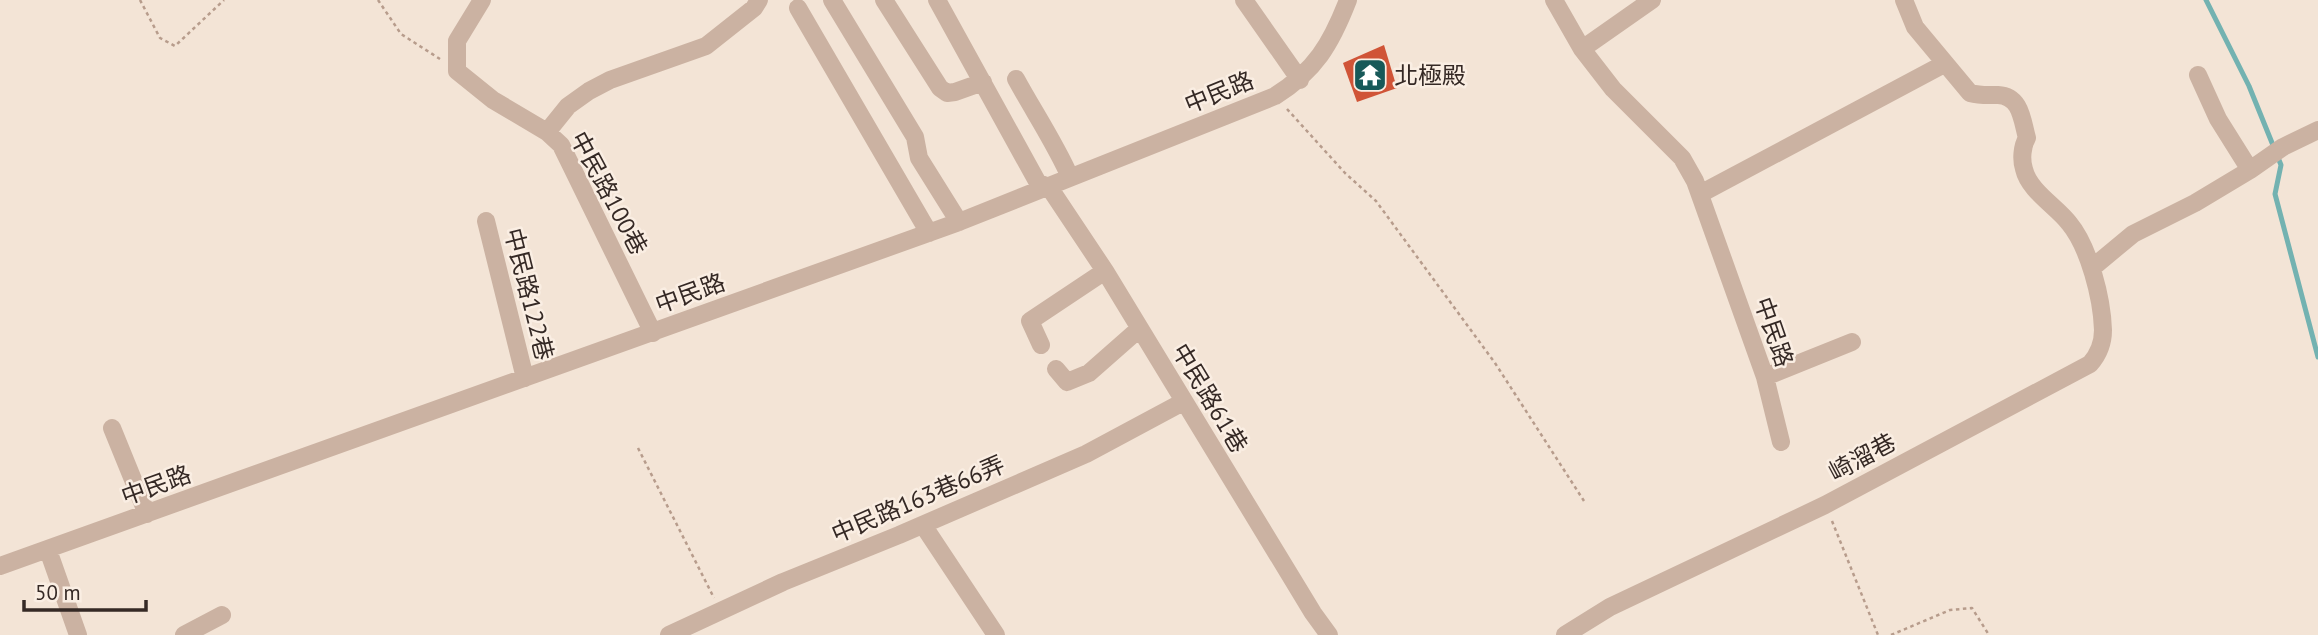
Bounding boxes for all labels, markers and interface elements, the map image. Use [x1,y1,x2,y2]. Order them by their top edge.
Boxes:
temple icon: 北極殿 [1351,56,1389,94]
place label: 北極殿 [1394,60,1466,91]
street label: 中民路 [1180,64,1258,120]
street label: 中民路100巷 [564,126,654,260]
street label: 中民路122巷 [498,225,560,363]
street label: 中民路 [651,266,729,320]
street label: 中民路 [1748,293,1800,371]
street label: 中民路61巷 [1165,338,1255,458]
street label: 崎溜巷 [1823,426,1901,488]
street label: 中民路163巷66弄 [827,449,1009,549]
street label: 中民路 [117,458,195,512]
scale bar [24,568,147,612]
text: 50 m [35,579,81,606]

